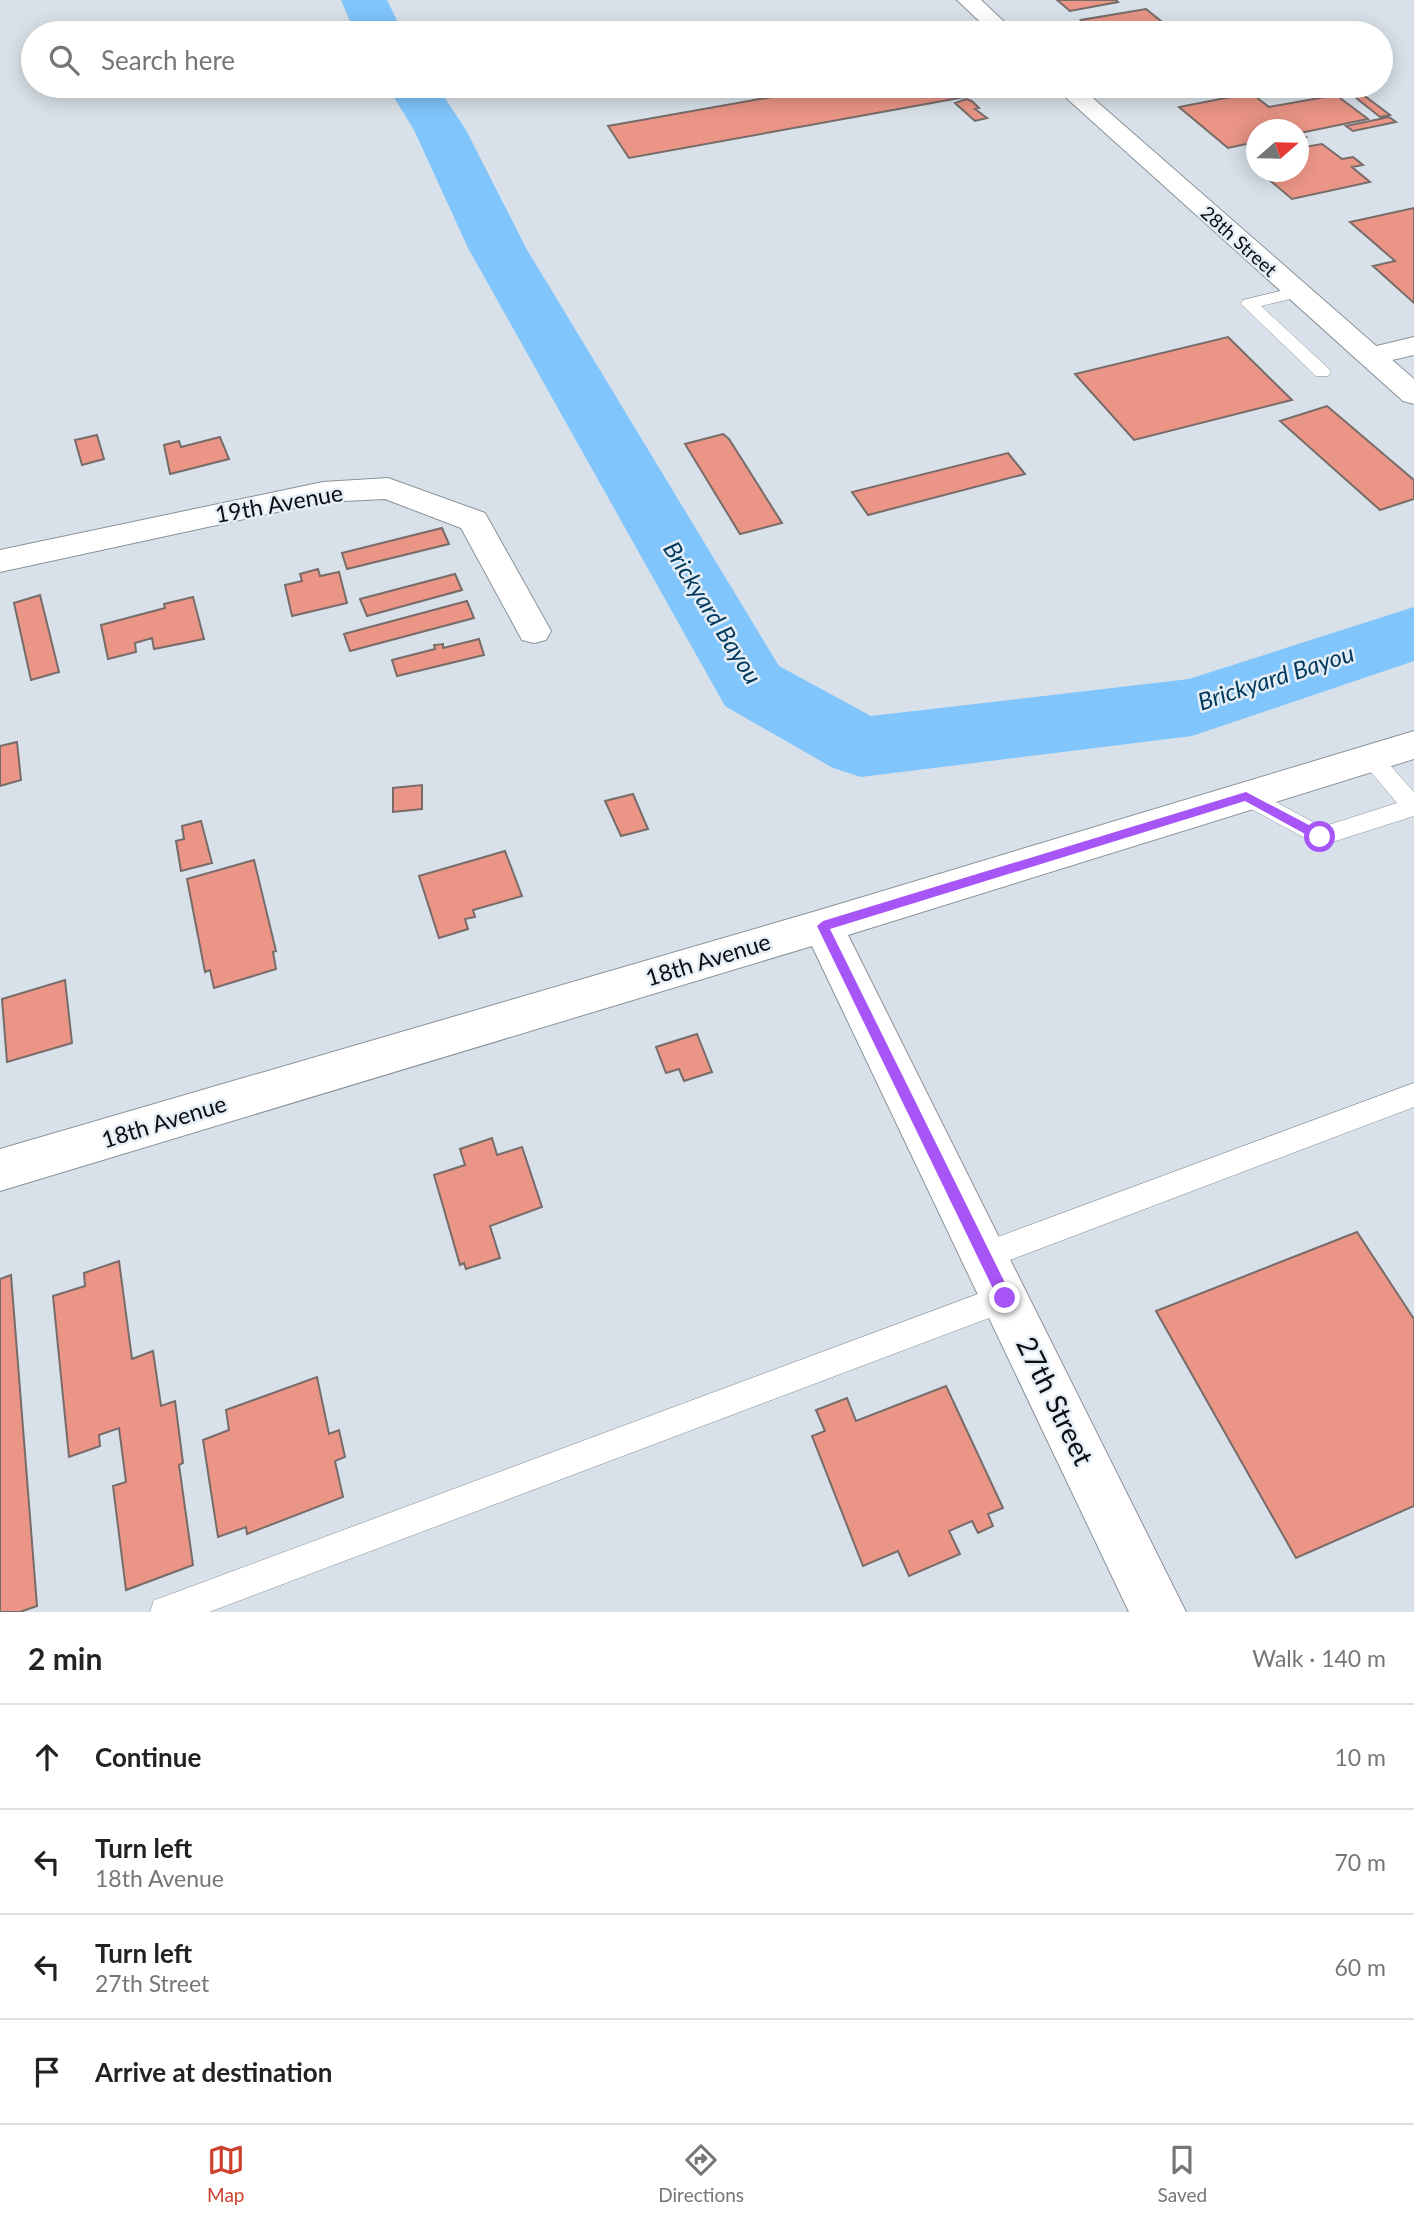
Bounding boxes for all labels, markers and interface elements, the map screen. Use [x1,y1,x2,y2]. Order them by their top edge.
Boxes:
search box [21,21,1393,98]
icon: search [45,41,83,79]
text: Search here [101,44,235,76]
north arrow [1246,119,1309,182]
street label: 28th Street [1197,201,1282,281]
street label: 19th Avenue [213,478,345,528]
water label: Brickyard Bayou [658,536,769,689]
water label: Brickyard Bayou [1194,638,1357,715]
route start [1304,821,1335,852]
street label: 18th Avenue [642,927,773,991]
street label: 18th Avenue [98,1089,229,1153]
route end [989,1282,1020,1313]
street label: 27th Street [1010,1331,1102,1471]
text: 2 min [28,1640,102,1676]
text: Walk · 140 m [1252,1644,1386,1672]
icon: ahead [28,1738,66,1776]
text: Continue [95,1741,201,1773]
text: 10 m [1335,1743,1386,1771]
text: Turn left [95,1832,192,1864]
icon: left [28,1843,66,1881]
text: 70 m [1335,1848,1386,1876]
text: 18th Avenue [95,1864,224,1892]
text: Turn left [95,1937,192,1969]
icon: left [28,1948,66,1986]
text: 60 m [1335,1953,1386,1981]
text: 27th Street [95,1969,209,1997]
icon: arrive [28,2053,66,2091]
text: Arrive at destination [95,2056,332,2088]
tab: Map [207,2141,245,2206]
tab: Directions [658,2141,744,2206]
tab: Saved [1158,2141,1207,2206]

